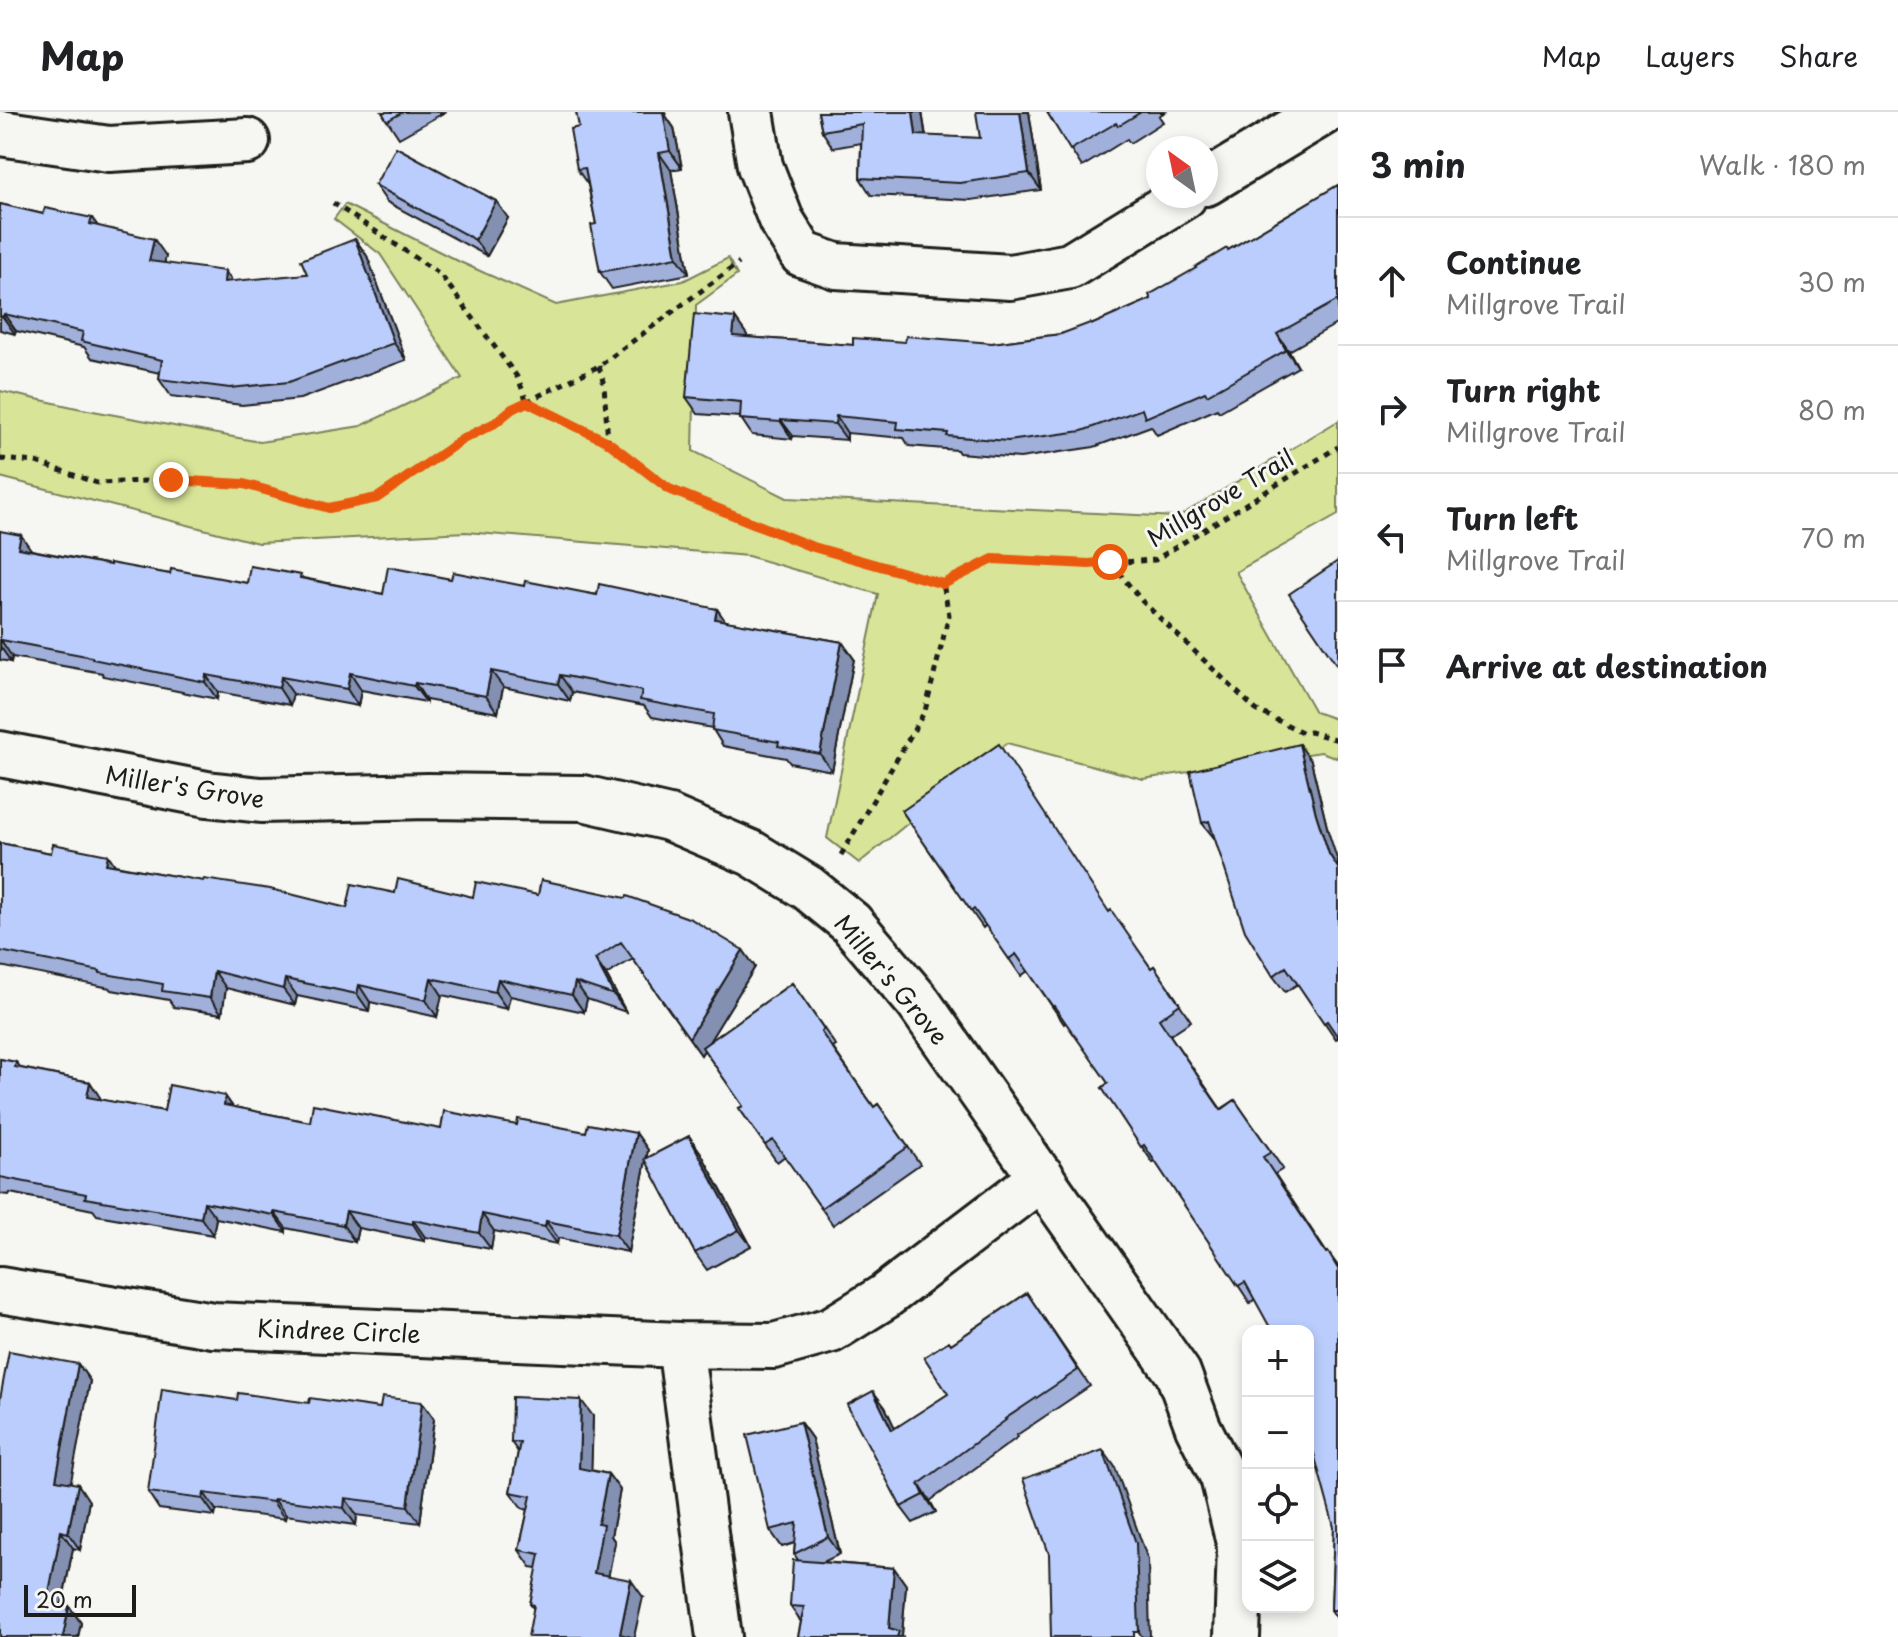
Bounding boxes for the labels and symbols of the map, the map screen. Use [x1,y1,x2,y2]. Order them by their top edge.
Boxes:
north arrow [1146,136,1218,208]
street label: Millgrove Trail [1140,439,1300,555]
route end [153,462,189,498]
route start [1092,544,1128,580]
street label: Miller's Grove [103,756,267,816]
street label: Miller's Grove [827,906,957,1052]
street label: Kindree Circle [257,1309,421,1351]
scale bar [24,1581,136,1617]

